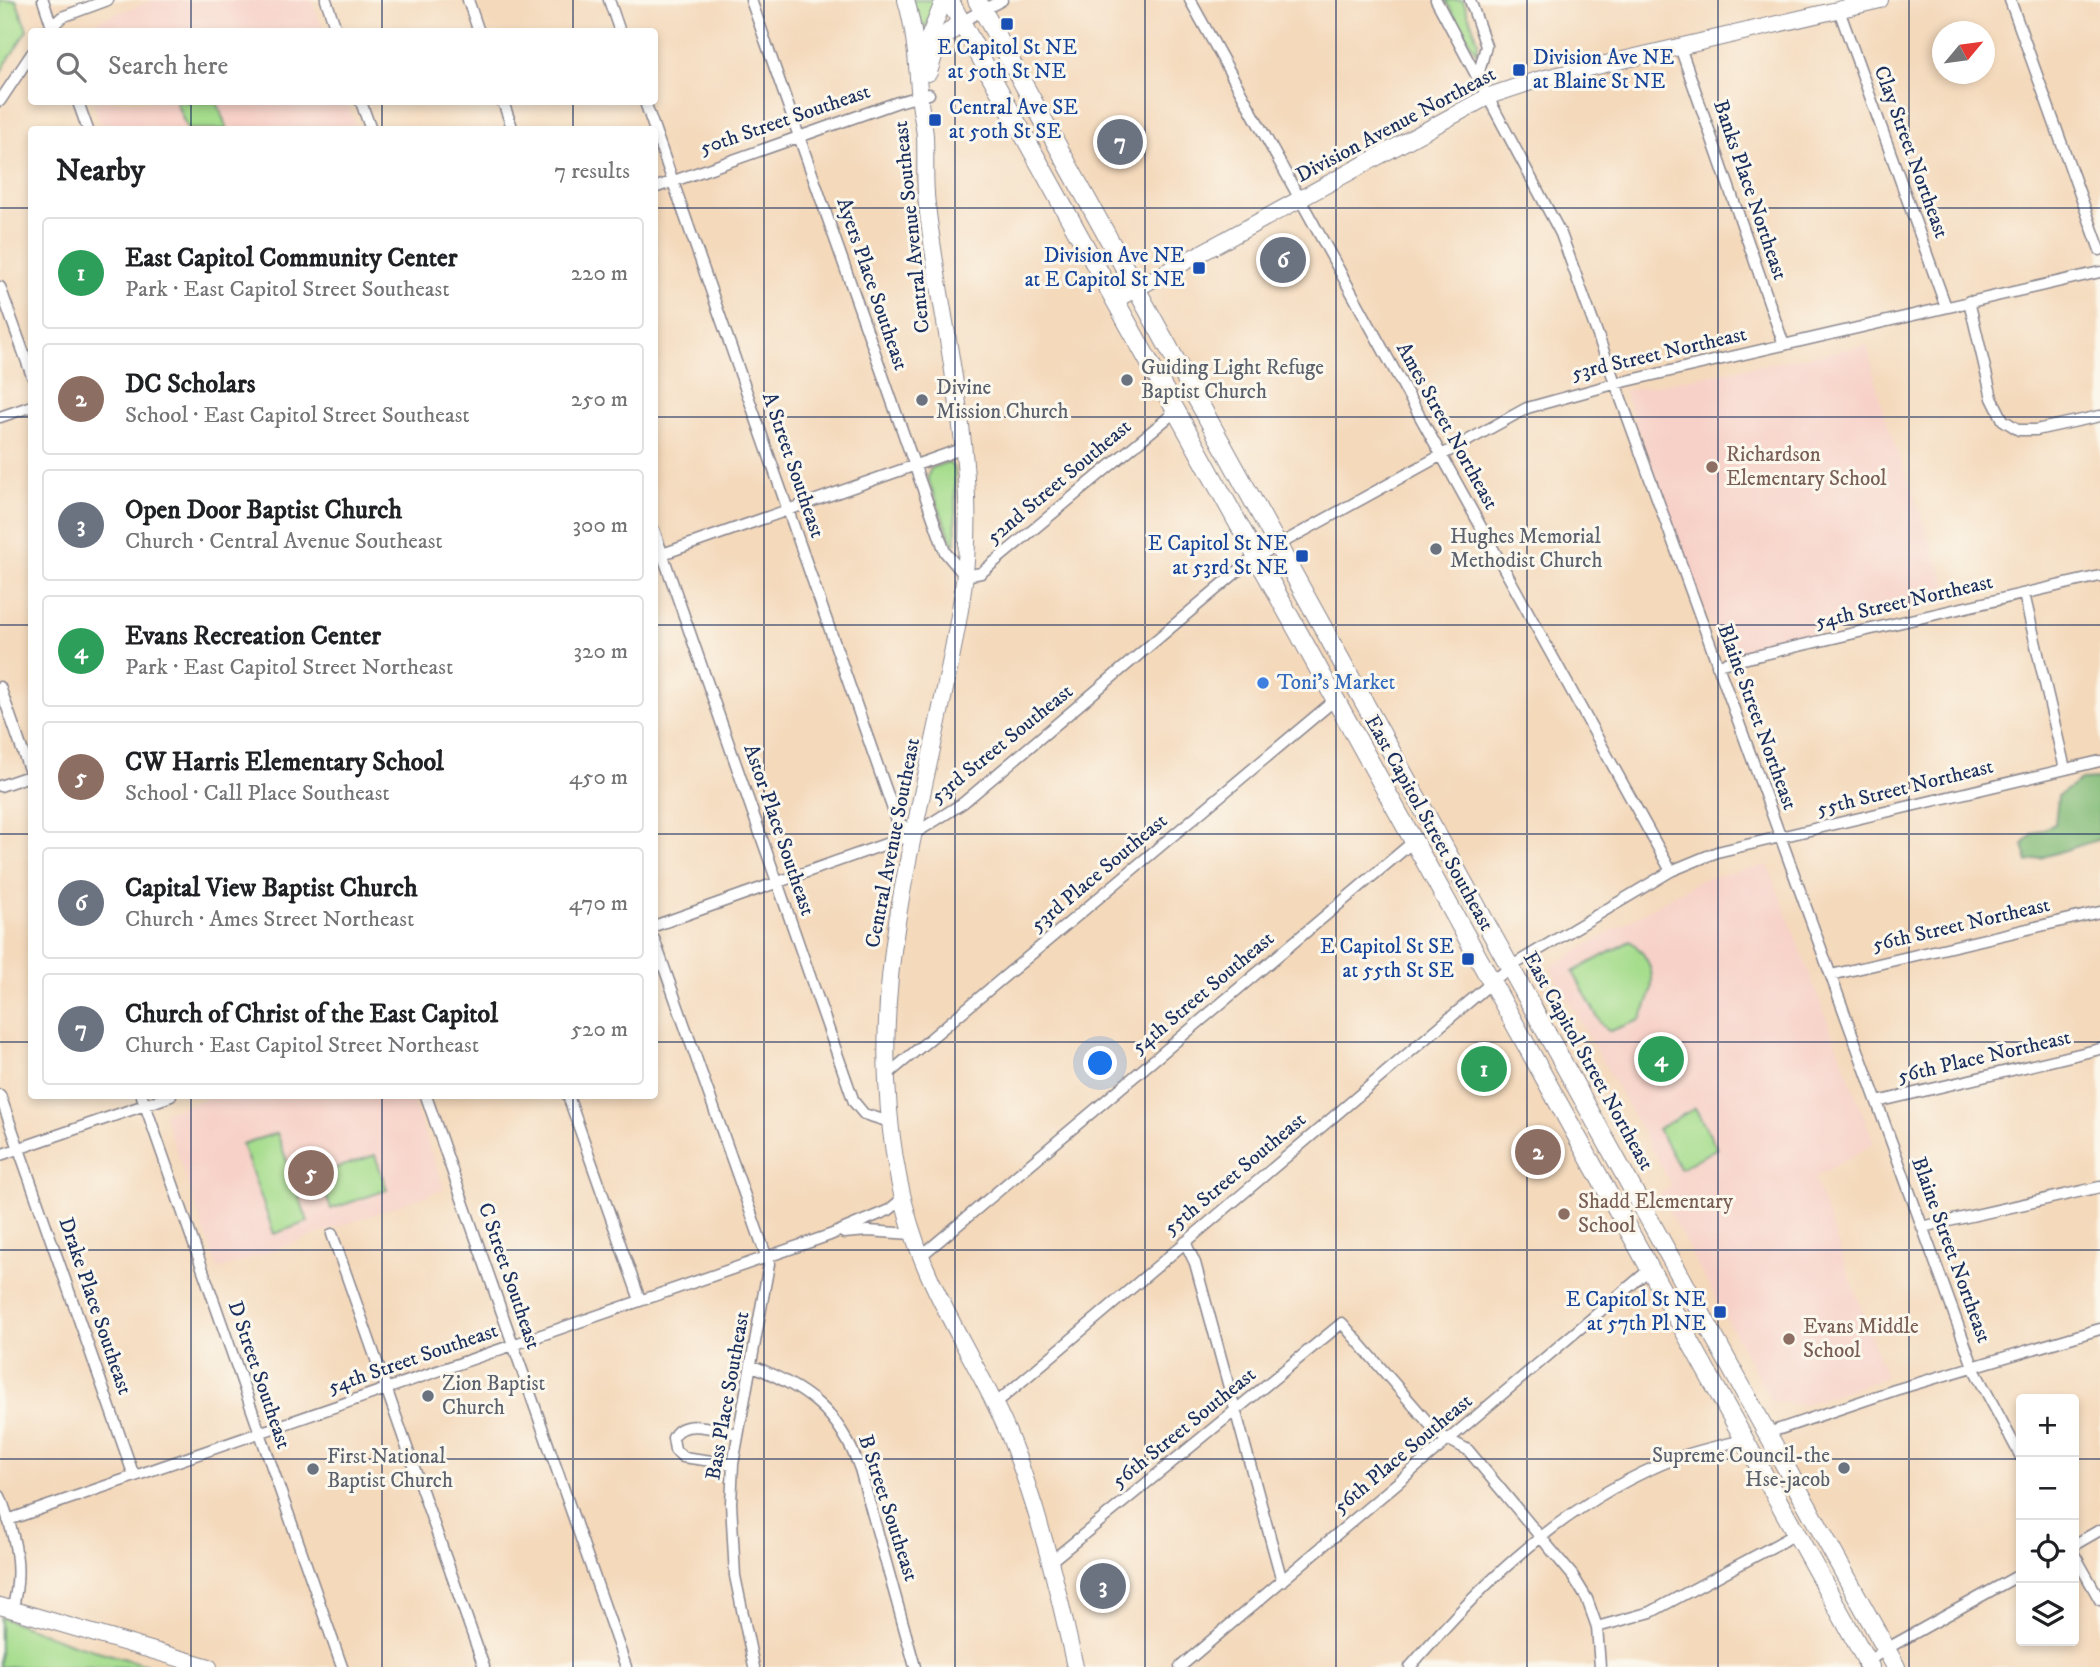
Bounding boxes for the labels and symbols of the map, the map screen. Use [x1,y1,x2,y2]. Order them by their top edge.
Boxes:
marker: E Capitol St NE at 50th St NE [999,16,1015,32]
north arrow [1932,21,1995,84]
place label: E Capitol St NE at 50th St NE [937,35,1077,85]
place label: Division Ave NE at Blaine St NE [1533,45,1674,95]
street label: Division Avenue Northeast [1292,61,1501,189]
marker: Division Ave NE at Blaine St NE [1511,62,1527,78]
street label: Clay Street Northeast [1868,62,1954,242]
street label: 50th Street Southeast [696,79,874,161]
place label: Central Ave SE at 50th St SE [949,95,1078,145]
street label: Banks Place Northeast [1707,97,1793,284]
marker: Central Ave SE at 50th St SE [927,112,943,128]
pin: 7 [1097,116,1143,168]
street label: Central Avenue Southeast [888,119,936,334]
street label: Ayers Place Southeast [830,194,914,374]
pin: 6 [1260,234,1306,286]
place label: Division Ave NE at E Capitol St NE [1025,243,1185,293]
marker: Division Ave NE at E Capitol St NE [1191,260,1207,276]
street label: 53rd Street Northeast [1569,321,1749,387]
street label: Ames Street Northeast [1390,338,1504,514]
place label: Guiding Light Refuge Baptist Church [1141,355,1324,405]
marker: Guiding Light Refuge Baptist Church [1119,372,1135,388]
place label: Divine Mission Church [936,375,1069,425]
street label: A Street Southeast [756,389,830,542]
marker: Divine Mission Church [914,392,930,408]
street label: 52nd Street Southeast [981,414,1137,550]
place label: Richardson Elementary School [1726,442,1887,492]
marker: Richardson Elementary School [1704,459,1720,475]
place label: Hughes Memorial Methodist Church [1450,524,1602,574]
place label: E Capitol St NE at 53rd St NE [1148,531,1288,581]
marker: Hughes Memorial Methodist Church [1428,541,1444,557]
marker: E Capitol St NE at 53rd St NE [1294,548,1310,564]
street label: 54th Street Northeast [1813,569,1996,635]
street label: Blaine Street Northeast [1711,621,1803,814]
place label: Toni's Market [1277,670,1396,696]
marker: Toni's Market [1255,675,1271,691]
street label: 53rd Street Southeast [926,678,1079,809]
street label: East Capitol Street Southeast [1359,710,1499,936]
street label: Central Avenue Southeast [860,736,926,950]
street label: Astor Place Southeast [737,741,821,919]
street label: 55th Street Northeast [1814,753,1996,823]
street label: 53rd Place Southeast [1025,808,1173,938]
street label: 56th Street Northeast [1870,892,2053,958]
street label: 54th Street Southeast [1126,926,1280,1060]
place label: E Capitol St SE at 55th St SE [1320,934,1454,984]
street label: East Capitol Street Northeast [1517,947,1659,1175]
marker: E Capitol St SE at 55th St SE [1460,951,1476,967]
street label: 56th Place Northeast [1895,1024,2073,1090]
pin: 4 [1638,1033,1684,1085]
pin: 1 [1461,1043,1507,1095]
your location [1083,1046,1117,1080]
street label: 55th Street Southeast [1159,1107,1312,1241]
pin: 2 [1515,1126,1561,1178]
pin: 5 [288,1147,334,1199]
street label: Blaine Street Northeast [1905,1154,1997,1347]
place label: Shadd Elementary School [1578,1189,1734,1239]
street label: C Street Southeast [472,1199,546,1353]
marker: Shadd Elementary School [1556,1206,1572,1222]
street label: Drake Place Southeast [52,1214,138,1398]
place label: E Capitol St NE at 57th Pl NE [1566,1287,1706,1337]
street label: D Street Southeast [222,1298,297,1453]
marker: E Capitol St NE at 57th Pl NE [1712,1304,1728,1320]
street label: Bass Place Southeast [700,1309,756,1482]
place label: Evans Middle School [1803,1314,1919,1364]
street label: 54th Street Southeast [325,1318,502,1400]
marker: Evans Middle School [1781,1331,1797,1347]
street label: 56th Street Southeast [1107,1362,1262,1494]
place label: Zion Baptist Church [442,1371,545,1421]
marker: Zion Baptist Church [420,1388,436,1404]
street label: 56th Place Southeast [1328,1388,1478,1520]
street label: B Street Southeast [852,1432,924,1585]
place label: Supreme Council-the Hse-jacob [1652,1443,1830,1493]
place label: First National Baptist Church [327,1444,453,1494]
marker: Supreme Council-the Hse-jacob [1836,1460,1852,1476]
marker: First National Baptist Church [305,1461,321,1477]
pin: 3 [1080,1560,1126,1612]

